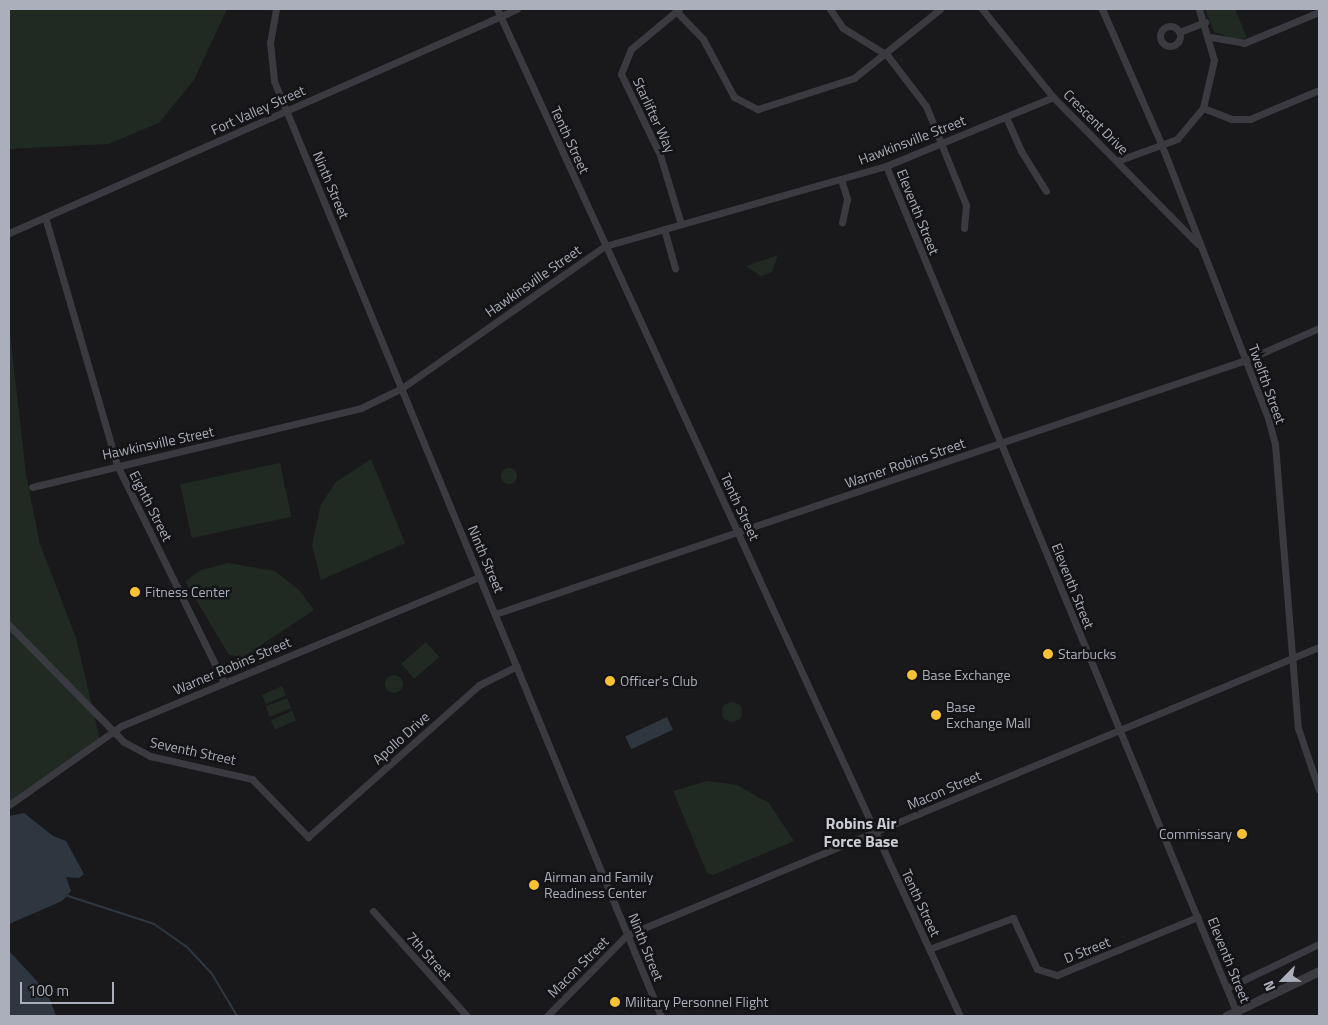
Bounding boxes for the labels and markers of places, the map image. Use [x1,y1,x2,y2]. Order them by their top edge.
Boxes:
place label: Fitness Center [145,584,230,600]
marker: Fitness Center [129,586,141,598]
place label: Starbucks [1058,646,1116,662]
marker: Starbucks [1042,648,1054,660]
place label: Base Exchange [922,667,1011,683]
marker: Base Exchange [906,669,918,681]
place label: Officer's Club [620,673,698,689]
marker: Officer's Club [604,675,616,687]
place label: Base Exchange Mall [946,699,1031,732]
marker: Base Exchange Mall [930,709,942,721]
place label: Commissary [1159,826,1232,842]
marker: Commissary [1236,828,1248,840]
place label: Airman and Family Readiness Center [544,869,653,902]
marker: Airman and Family Readiness Center [528,879,540,891]
place label: Military Personnel Flight [625,994,768,1010]
marker: Military Personnel Flight [609,996,621,1008]

